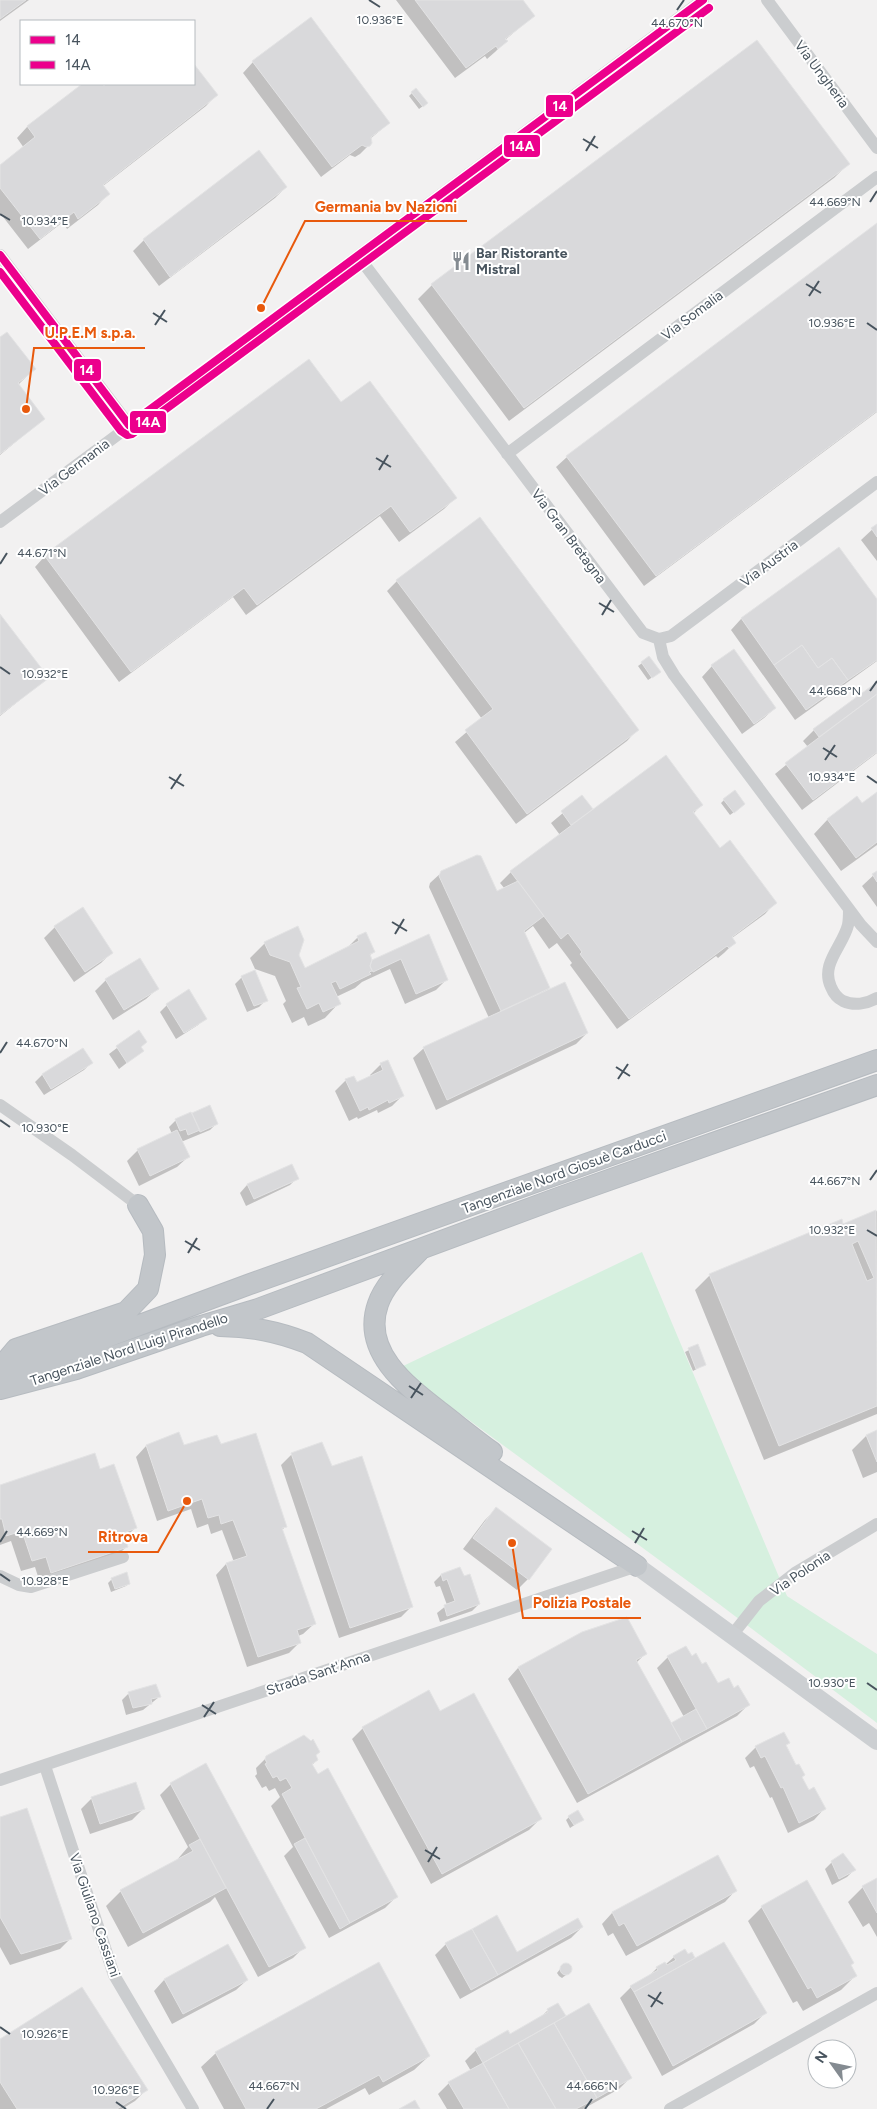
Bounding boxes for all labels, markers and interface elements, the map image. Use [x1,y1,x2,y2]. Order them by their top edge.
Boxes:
text: 10.936°E [357,13,403,27]
text: 44.670°N [651,16,703,30]
legend [20,20,195,85]
text: 14 [65,31,81,49]
street label: Via Ungheria [791,37,852,111]
text: 14A [65,56,91,74]
line badge: 14 [545,94,574,118]
text: 14 [553,98,568,115]
line badge: 14A [503,134,541,158]
text: 14A [510,138,534,155]
callout: Germania bv Nazioni [305,191,467,221]
text: 44.669°N [809,195,861,209]
text: Germania bv Nazioni [315,198,457,216]
text: 10.934°E [21,214,69,228]
place label: Bar Ristorante Mistral [476,245,568,278]
restaurant icon: Bar Ristorante Mistral [450,250,472,272]
street label: Via Somalia [658,287,726,344]
text: 10.936°E [809,316,855,330]
callout: U.P.E.M s.p.a. [34,318,145,348]
text: U.P.E.M s.p.a. [44,324,136,342]
line badge: 14 [73,358,102,382]
text: 14 [80,362,95,379]
line badge: 14A [129,410,167,434]
text: 14A [136,414,160,431]
street label: Via Germania [36,435,113,499]
street label: Via Gran Bretagna [528,486,610,587]
street label: Via Austria [737,536,801,591]
text: 44.671°N [17,546,67,560]
text: 10.932°E [22,667,68,681]
text: 44.668°N [809,684,861,698]
text: 10.934°E [808,770,856,784]
text: 44.670°N [16,1036,68,1050]
text: 10.930°E [21,1121,69,1135]
street label: Tangenziale Nord Giosuè Carducci [460,1128,669,1217]
text: 44.667°N [809,1174,861,1188]
text: 10.932°E [809,1223,855,1237]
street label: Tangenziale Nord Luigi Pirandello [28,1309,230,1389]
callout: Ritrova [88,1522,158,1552]
text: 44.669°N [16,1525,68,1539]
text: Ritrova [98,1528,148,1546]
street label: Via Polonia [767,1547,834,1600]
text: 10.928°E [21,1574,69,1588]
callout: Polizia Postale [523,1588,641,1618]
text: Polizia Postale [533,1594,632,1612]
street label: Strada Sant'Anna [264,1648,372,1699]
text: 10.930°E [808,1676,856,1690]
street label: Via Giuliano Cassiani [65,1851,124,1979]
text: 10.926°E [22,2027,68,2041]
north arrow [807,2039,857,2089]
text: N [811,2048,832,2066]
text: 44.667°N [248,2079,300,2093]
text: 44.666°N [566,2079,618,2093]
text: 10.926°E [93,2083,139,2097]

